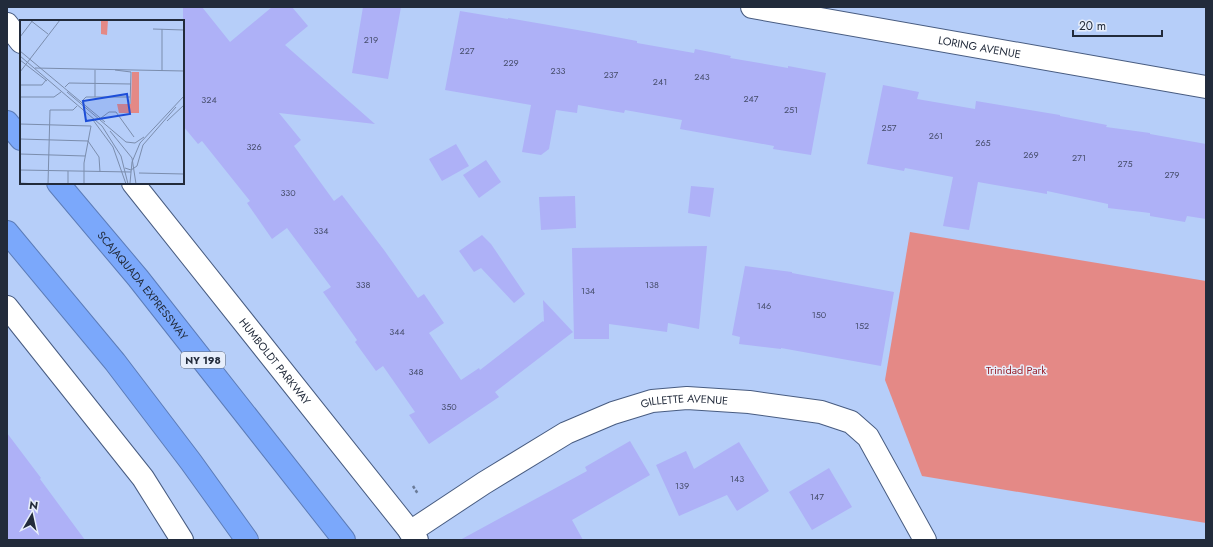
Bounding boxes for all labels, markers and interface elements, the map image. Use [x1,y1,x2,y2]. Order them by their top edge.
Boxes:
scale bar [1073,12,1162,38]
text: 20 m [1079,17,1106,35]
inset map [20,20,184,184]
street label: LORING AVENUE [937,32,1022,62]
house number: 219 [364,33,378,46]
house number: 227 [460,44,475,57]
house number: 229 [503,56,519,69]
house number: 233 [551,64,566,77]
house number: 237 [604,68,619,81]
house number: 243 [694,70,710,83]
house number: 241 [653,75,667,88]
house number: 247 [743,92,759,105]
house number: 324 [201,93,217,106]
house number: 251 [784,103,798,116]
house number: 257 [882,121,897,134]
house number: 261 [929,129,943,142]
house number: 265 [975,136,991,149]
house number: 326 [246,140,262,153]
house number: 269 [1023,148,1039,161]
house number: 271 [1072,151,1086,164]
house number: 275 [1118,157,1132,170]
house number: 279 [1164,168,1180,181]
house number: 330 [280,186,296,199]
house number: 334 [313,224,329,237]
street label: SCAJAQUADA EXPRESSWAY [94,228,192,344]
house number: 338 [356,278,370,291]
house number: 138 [645,278,659,291]
house number: 134 [581,284,595,297]
house number: 146 [757,299,771,312]
house number: 150 [812,308,827,321]
street label: HUMBOLDT PARKWAY [235,315,315,409]
house number: 152 [855,319,869,332]
house number: 344 [389,325,405,338]
road number: NY 198 [181,352,225,368]
park label: Trinidad Park [986,362,1046,378]
house number: 348 [408,365,424,378]
street label: GILLETTE AVENUE [638,390,729,412]
house number: 350 [441,400,457,413]
house number: 143 [730,472,744,485]
house number: 139 [675,479,689,492]
house number: 147 [810,490,824,503]
north arrow [12,495,52,535]
text: N [28,497,39,514]

